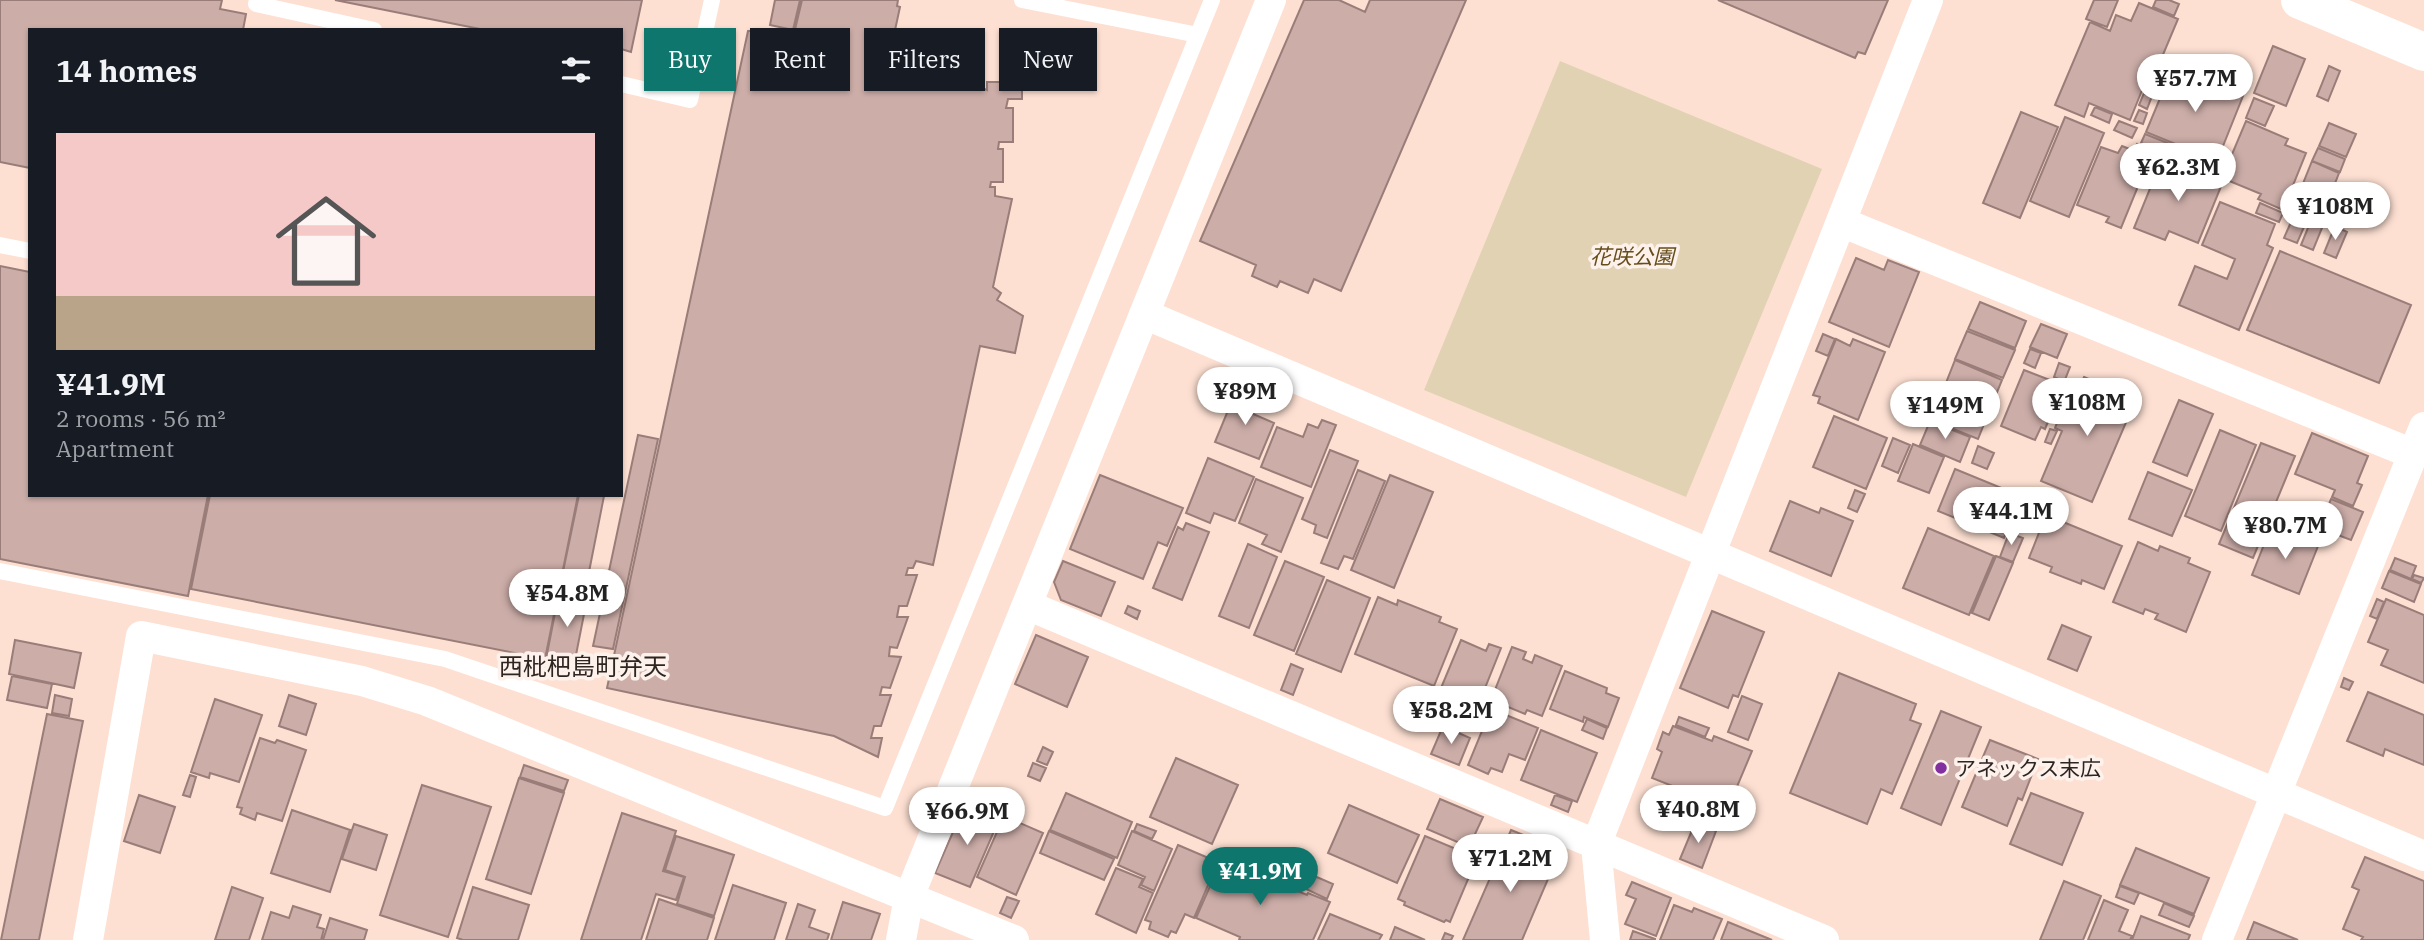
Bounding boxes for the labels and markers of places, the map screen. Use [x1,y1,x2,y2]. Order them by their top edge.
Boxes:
pin: ¥57.7M [2138,54,2252,114]
pin: ¥62.3M [2121,144,2235,203]
pin: ¥108M [2286,182,2384,242]
pin: ¥89M [1204,368,1286,427]
pin: ¥108M [2038,378,2136,438]
pin: ¥149M [1896,382,1994,441]
pin: ¥44.1M [1954,488,2068,547]
pin: ¥80.7M [2228,502,2342,561]
pin: ¥54.8M [510,570,624,629]
pin: ¥58.2M [1394,686,1508,746]
place label: アネックス末広 [1955,754,2101,782]
marker: アネックス末広 [1933,760,1949,776]
pin: ¥40.8M [1641,786,1755,845]
pin: ¥66.9M [910,788,1024,847]
pin: ¥71.2M [1453,834,1567,894]
pin: ¥41.9M [1203,848,1317,907]

